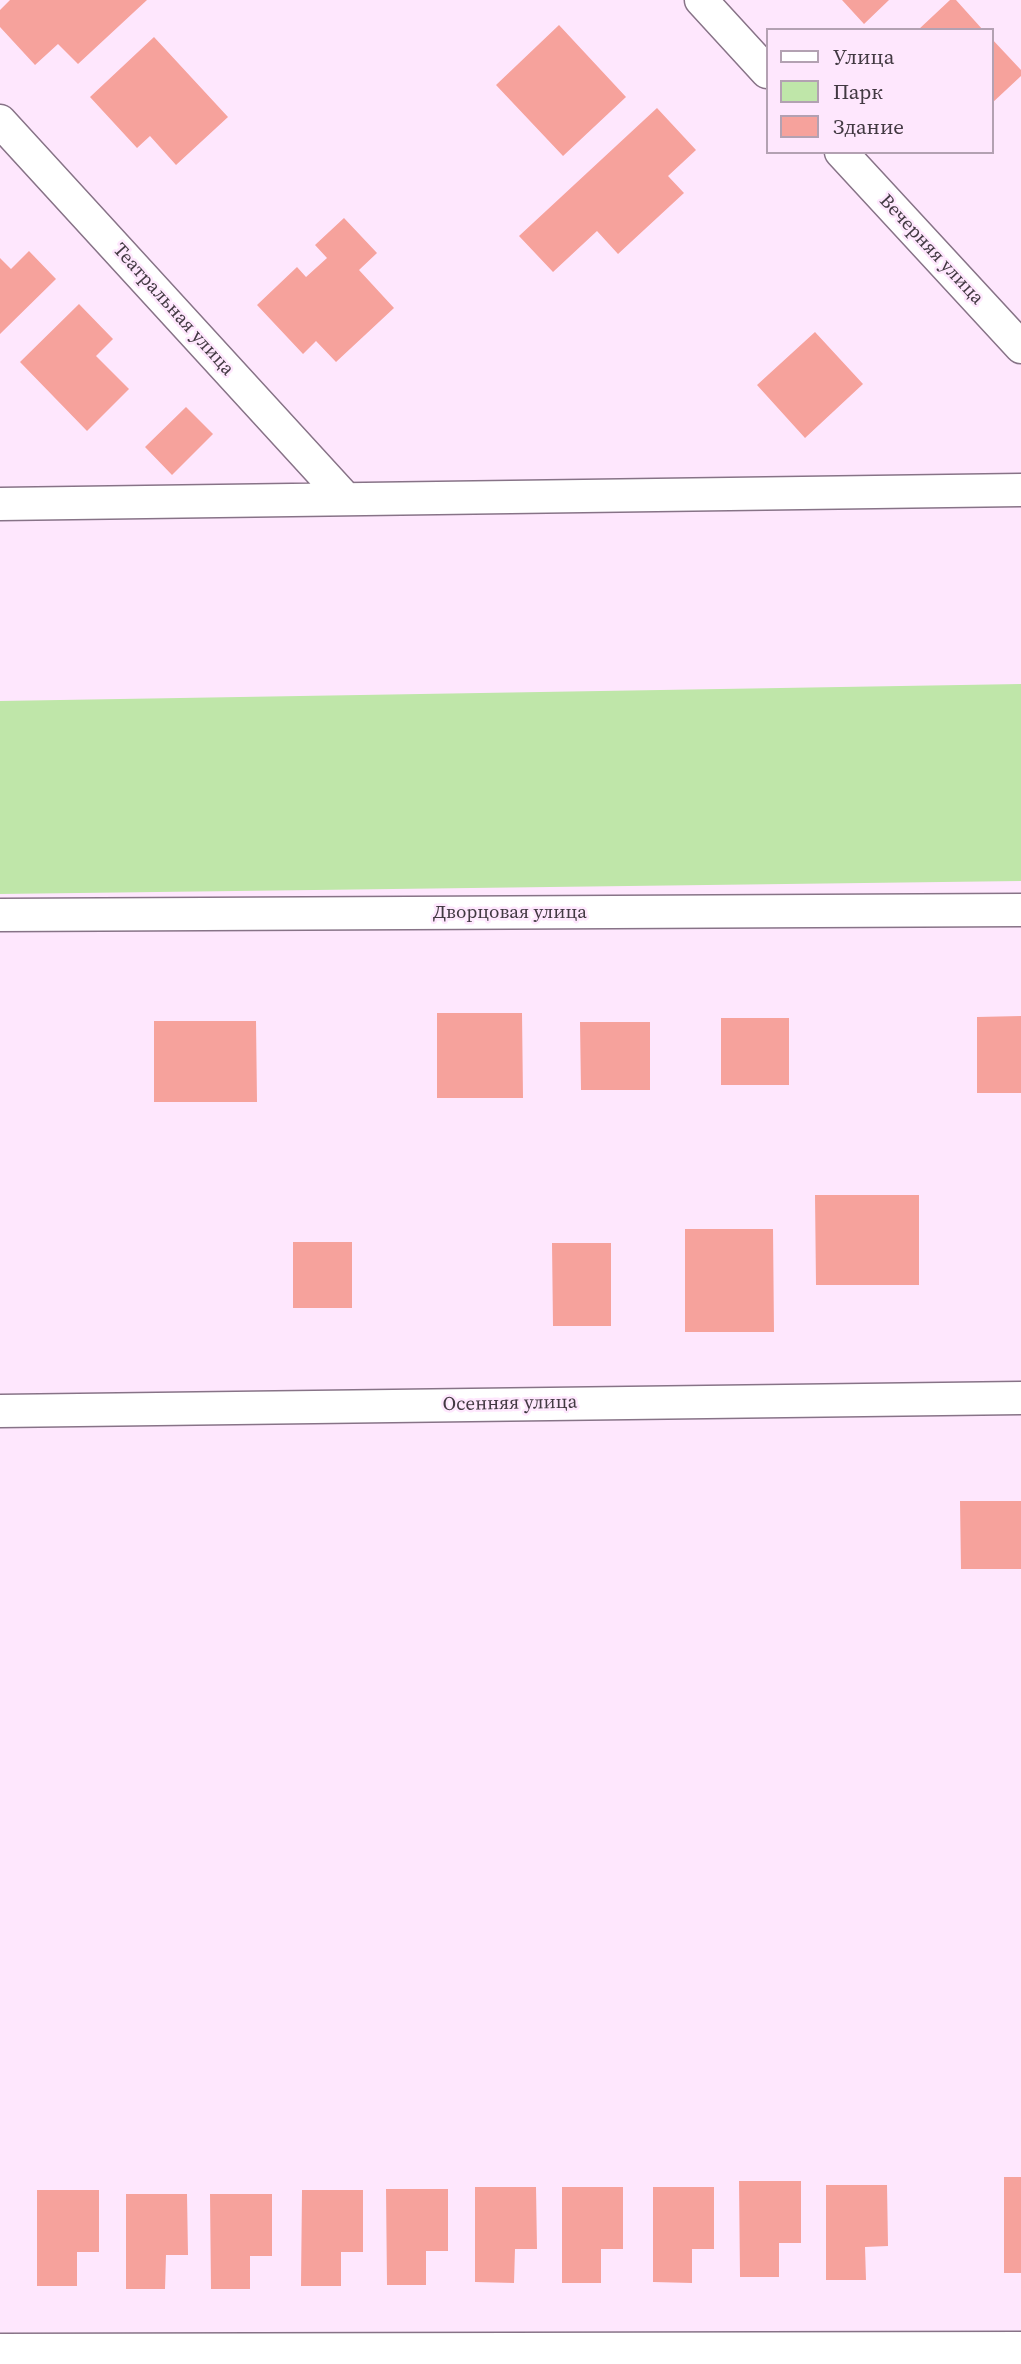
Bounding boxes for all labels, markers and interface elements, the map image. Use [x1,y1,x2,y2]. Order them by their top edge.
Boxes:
legend [766,28,993,154]
text: Улица [833,42,894,71]
text: Парк [833,77,883,106]
text: Здание [833,112,904,141]
street label: Вечерняя улица [874,190,988,310]
street label: Театральная улица [108,239,238,381]
street label: Дворцовая улица [433,902,587,924]
street label: Осенняя улица [443,1391,577,1417]

